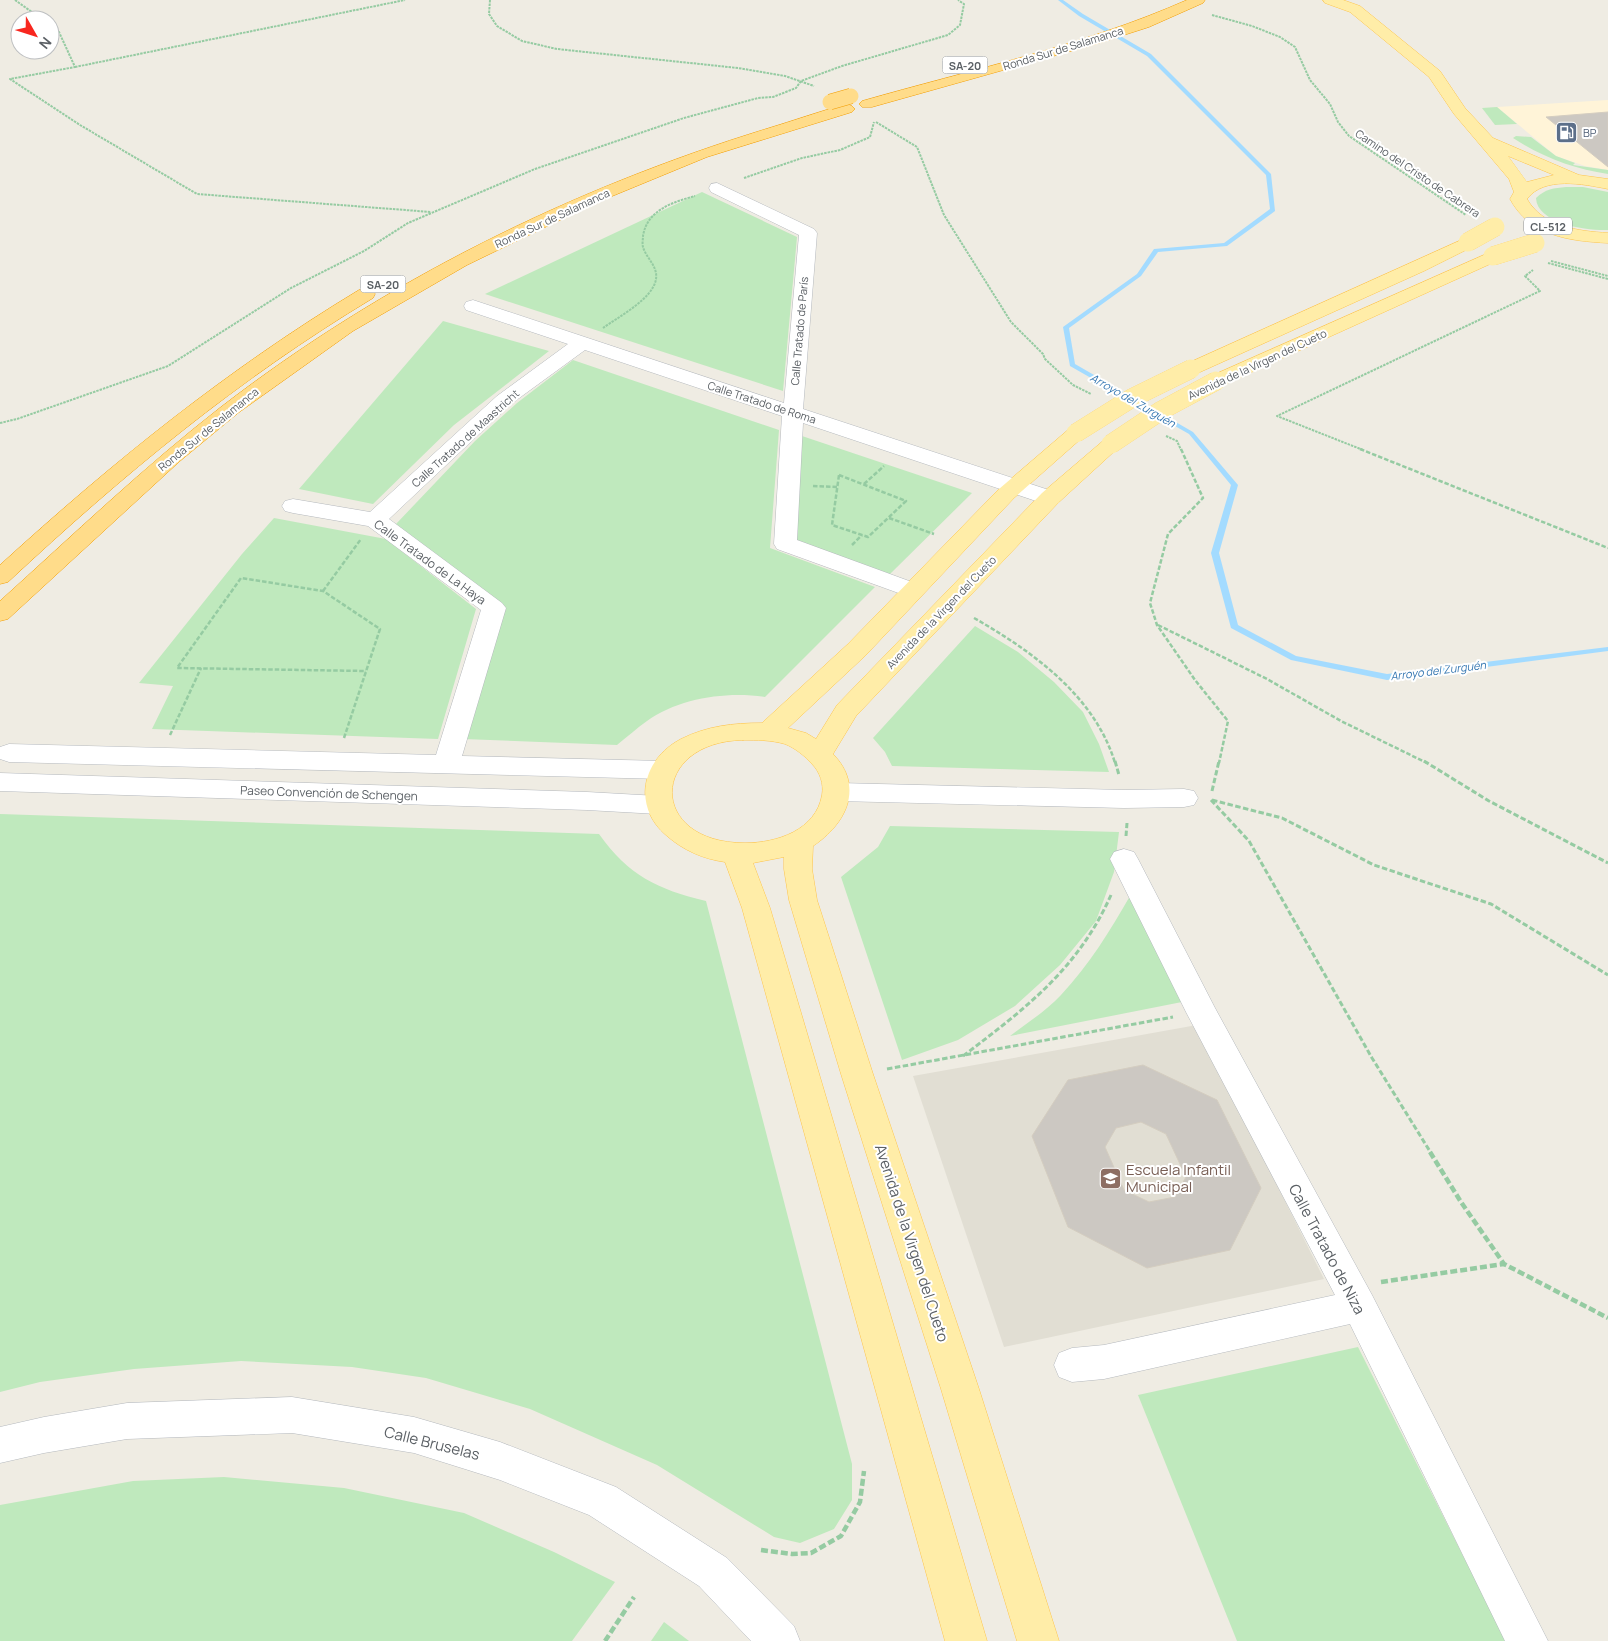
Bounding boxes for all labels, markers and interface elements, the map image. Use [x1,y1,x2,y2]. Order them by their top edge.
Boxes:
north arrow [10,10,60,60]
street label: Ronda Sur de Salamanca [1001,23,1125,73]
text: N [35,34,56,53]
road number: SA-20 [942,56,988,74]
fuel station icon: BP [1555,120,1579,144]
street label: Camino del Cristo de Cabrera [1353,125,1483,221]
place label: BP [1583,125,1597,140]
street label: Ronda Sur de Salamanca [492,185,612,251]
road number: CL-512 [1524,218,1572,235]
road number: SA-20 [360,276,406,292]
street label: Calle Tratado de París [787,276,811,386]
street label: Avenida de la Virgen del Cueto [1185,325,1329,403]
water label: Arroyo del Zurguén [1088,370,1179,431]
street label: Calle Tratado de Roma [706,377,818,427]
street label: Ronda Sur de Salamanca [155,384,261,474]
street label: Calle Tratado de Maastricht [408,386,522,490]
street label: Calle Tratado de La Haya [371,516,489,608]
street label: Avenida de la Virgen del Cueto [883,552,999,672]
water label: Arroyo del Zurguén [1389,657,1487,683]
street label: Paseo Convención de Schengen [240,781,418,805]
street label: Avenida de la Virgen del Cueto [870,1141,954,1345]
place label: Escuela Infantil Municipal [1126,1159,1231,1197]
school or university icon: Escuela Infantil Municipal [1098,1166,1122,1190]
street label: Calle Tratado de Niza [1284,1180,1370,1318]
street label: Calle Bruselas [382,1421,482,1465]

